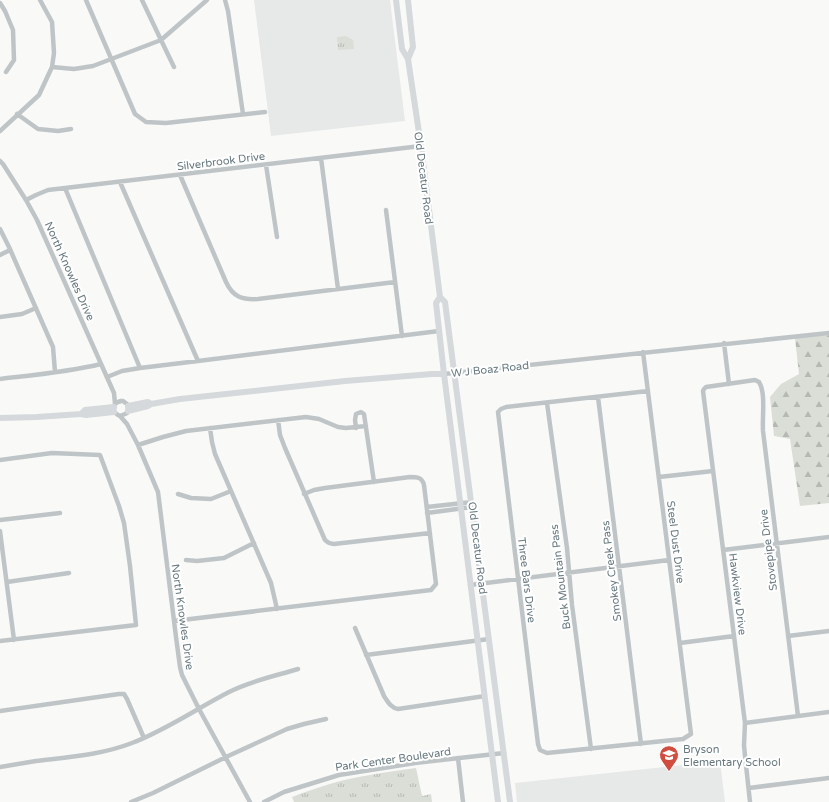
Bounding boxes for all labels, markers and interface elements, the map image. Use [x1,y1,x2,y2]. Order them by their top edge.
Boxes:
street label: Old Decatur Road [411,131,436,225]
street label: Silverbrook Drive [176,150,266,173]
street label: North Knowles Drive [42,220,97,323]
street label: W J Boaz Road [450,359,530,380]
street label: Steel Dust Drive [664,500,687,584]
street label: Old Decatur Road [465,501,490,595]
street label: Stovepipe Drive [757,508,780,591]
street label: Smokey Creek Pass [599,520,624,622]
street label: Buck Mountain Pass [548,524,573,630]
street label: Three Bars Drive [515,537,538,624]
street label: Hawkview Drive [726,552,749,636]
street label: North Knowles Drive [169,563,196,671]
place label: Bryson Elementary School [683,743,781,769]
school or university icon: Bryson Elementary School [658,744,680,772]
street label: Park Center Boulevard [334,745,452,774]

